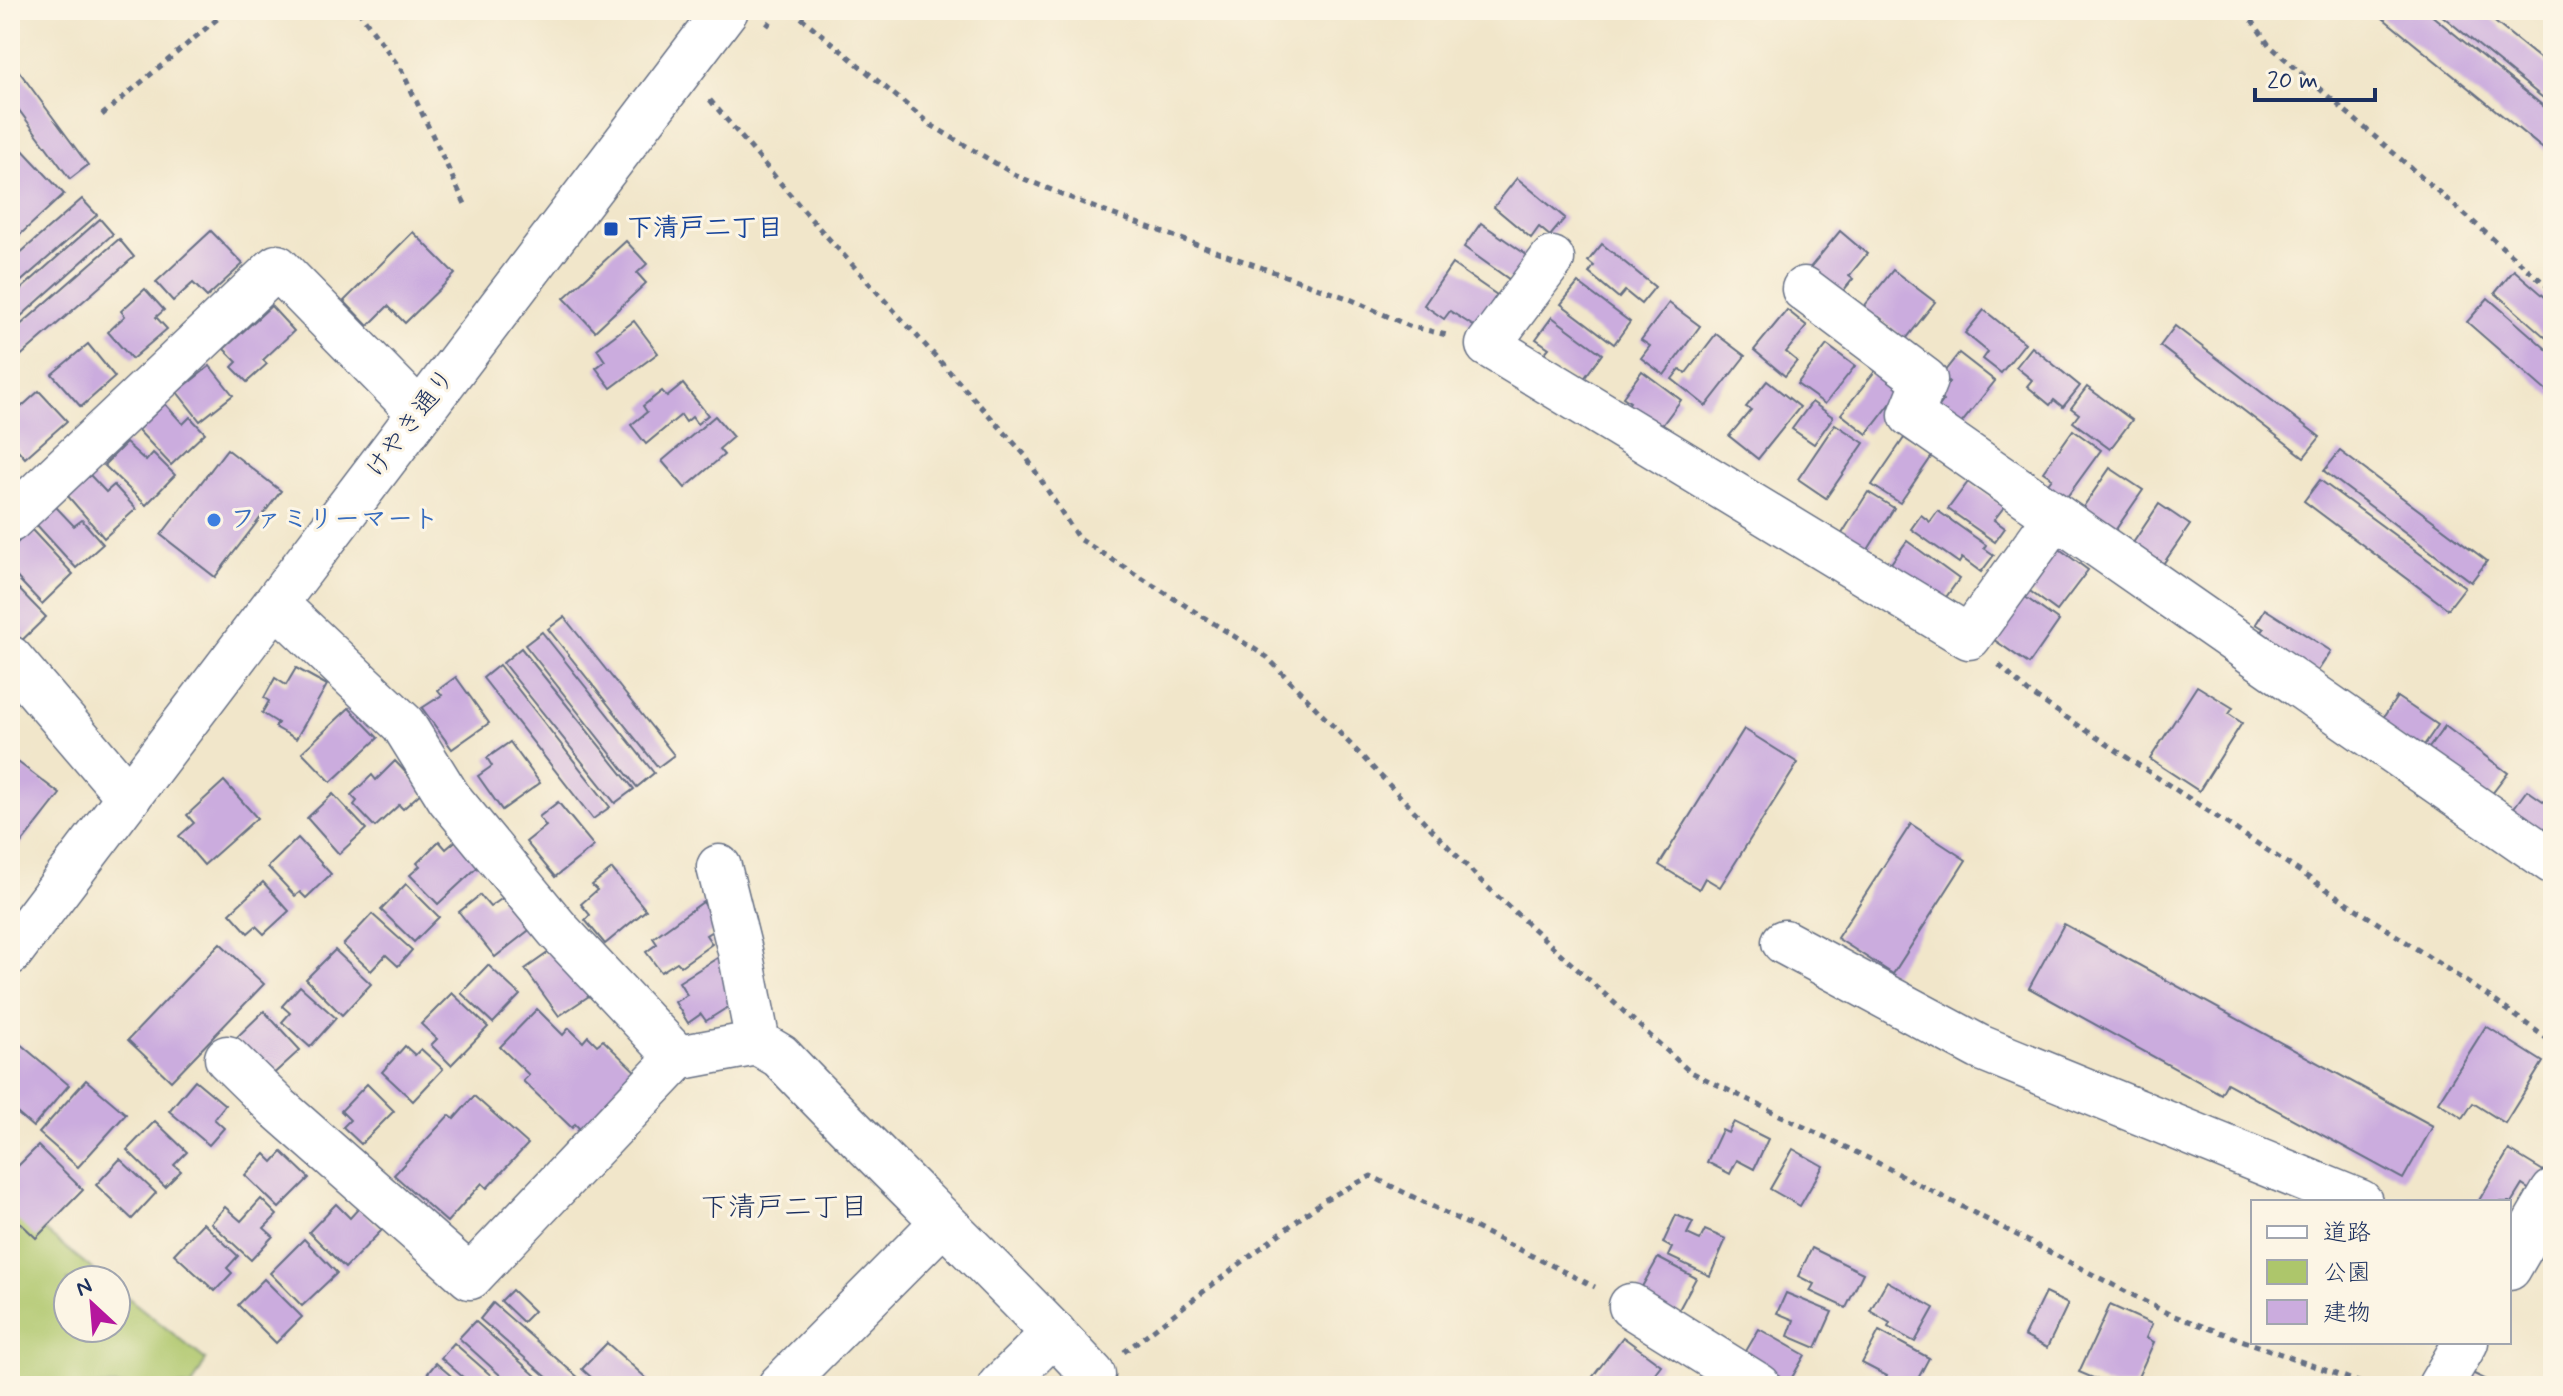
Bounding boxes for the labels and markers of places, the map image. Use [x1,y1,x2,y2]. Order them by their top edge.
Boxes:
place label: 下清戸二丁目 [627,212,783,246]
marker: 下清戸二丁目 [602,220,620,238]
place label: ファミリーマート [230,503,439,537]
marker: ファミリーマート [205,511,223,529]

